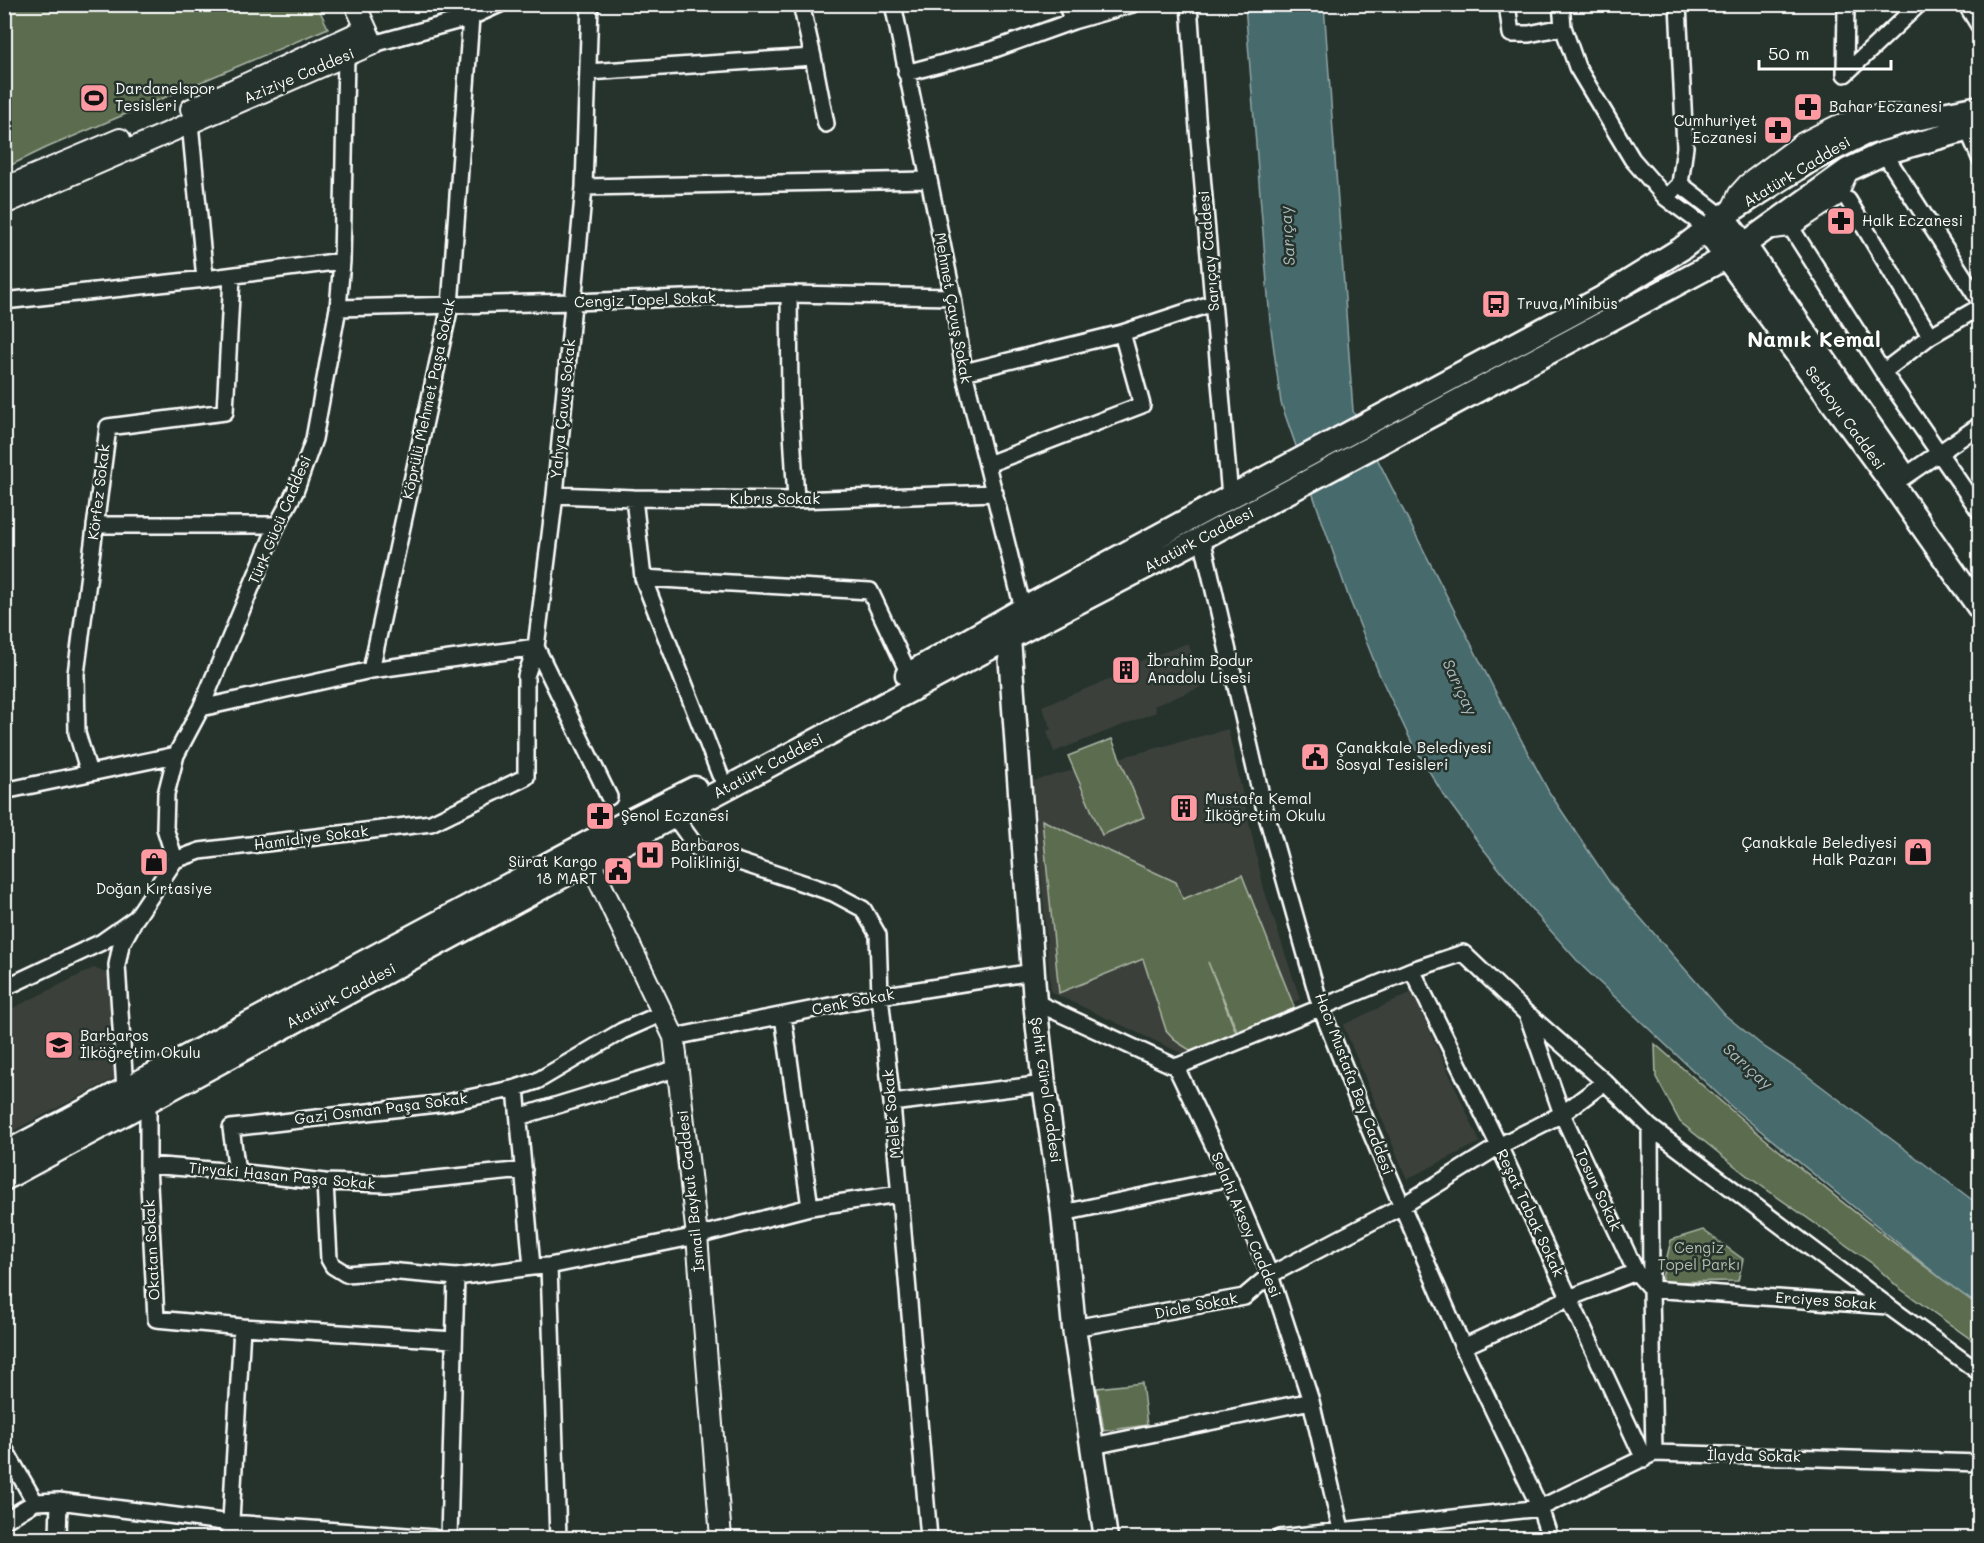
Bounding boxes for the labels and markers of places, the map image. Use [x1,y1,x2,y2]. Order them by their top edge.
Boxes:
place label: Dardanelspor Tesisleri [115,78,215,115]
sports icon: Dardanelspor Tesisleri [78,82,110,114]
pharmacy icon: Bahar Eczanesi [1792,91,1824,123]
place label: Bahar Eczanesi [1829,96,1942,116]
place label: Cumhuriyet Eczanesi [1674,110,1757,147]
pharmacy icon: Cumhuriyet Eczanesi [1762,114,1794,146]
pharmacy icon: Halk Eczanesi [1825,205,1857,237]
place label: Halk Eczanesi [1862,210,1963,230]
bus stop icon: Truva Minibüs [1480,288,1512,320]
place label: Truva Minibüs [1517,293,1618,313]
place label: İbrahim Bodur Anadolu Lisesi [1147,650,1253,687]
building icon: İbrahim Bodur Anadolu Lisesi [1110,654,1142,686]
place label: Çanakkale Belediyesi Sosyal Tesisleri [1336,737,1492,774]
public building icon: Çanakkale Belediyesi Sosyal Tesisleri [1299,741,1331,773]
place label: Mustafa Kemal İlköğretim Okulu [1205,788,1326,825]
building icon: Mustafa Kemal İlköğretim Okulu [1168,792,1200,824]
pharmacy icon: Şenol Eczanesi [584,800,616,832]
place label: Şenol Eczanesi [621,805,729,825]
place label: Çanakkale Belediyesi Halk Pazarı [1741,832,1897,869]
place label: Barbaros Polikliniği [671,835,740,872]
shop icon: Çanakkale Belediyesi Halk Pazarı [1902,836,1934,868]
hospital icon: Barbaros Polikliniği [634,839,666,871]
shop icon: Doğan Kırtasiye [138,846,170,878]
place label: Sürat Kargo 18 MART [508,851,597,888]
public building icon: Sürat Kargo 18 MART [602,855,634,887]
place label: Doğan Kırtasiye [96,878,212,898]
place label: Barbaros İlköğretim Okulu [80,1025,201,1062]
school or university icon: Barbaros İlköğretim Okulu [43,1029,75,1061]

